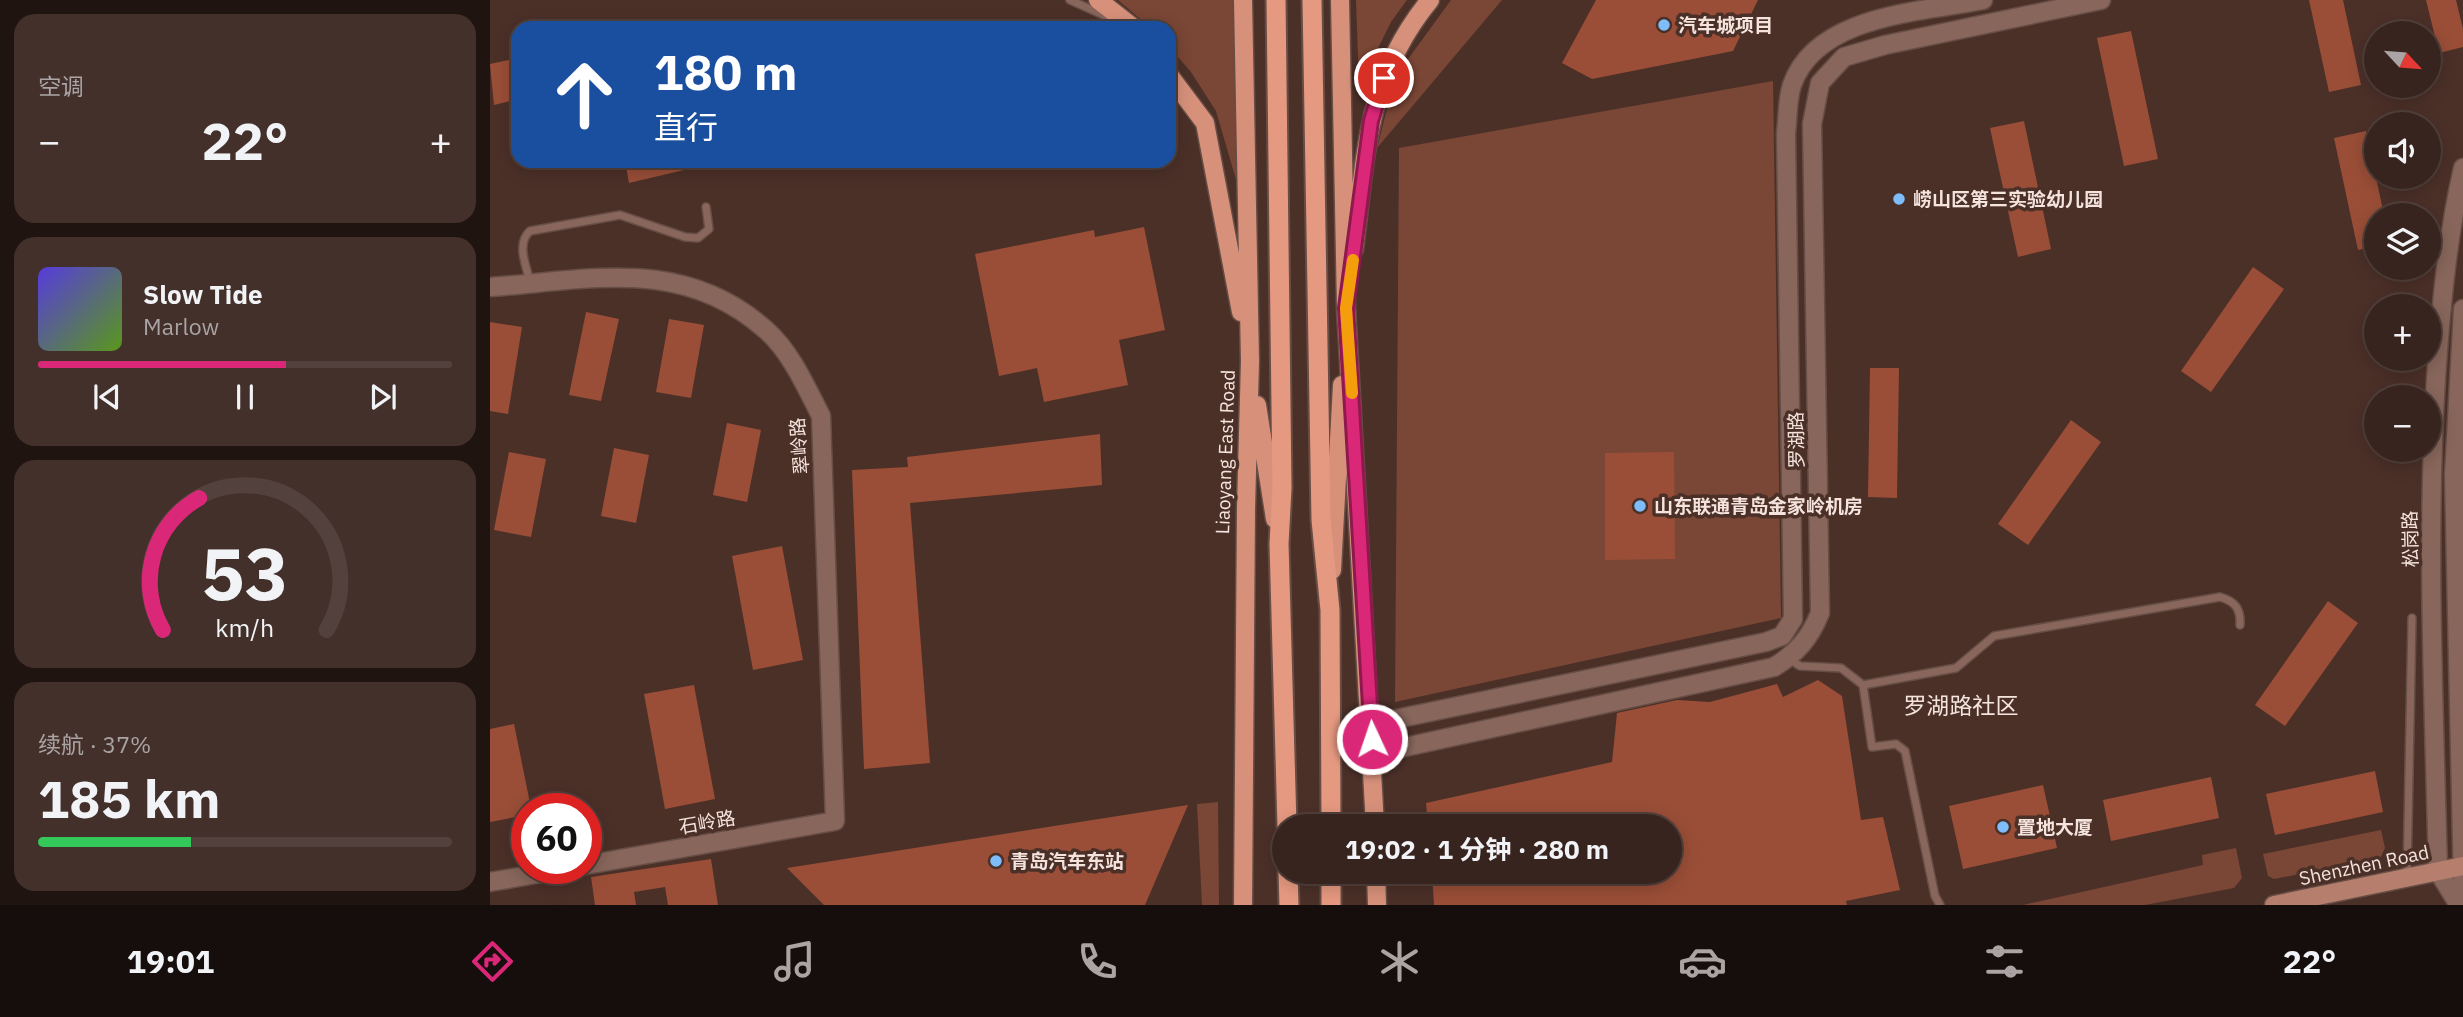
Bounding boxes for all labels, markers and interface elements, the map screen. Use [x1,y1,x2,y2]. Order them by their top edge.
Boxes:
place label: 汽车城项目 [1678,13,1773,37]
marker: 汽车城项目 [1656,17,1672,33]
north arrow [2364,21,2441,98]
map controls [2364,21,2441,462]
text: 180 m [654,40,798,103]
pin [1354,48,1414,108]
icon: ahead [539,49,630,140]
icon: arrive [1365,59,1403,97]
text: 空调 [38,71,84,101]
text: 直行 [654,106,718,148]
text: 22° [202,107,288,174]
button: sound [2364,112,2441,189]
text: − [38,116,61,165]
text: + [429,116,452,165]
place label: 崂山区第三实验幼儿园 [1913,187,2103,211]
marker: 崂山区第三实验幼儿园 [1891,191,1907,207]
button: layers [2364,203,2441,280]
text: Slow Tide [143,277,263,311]
button: + [2364,294,2441,371]
text: Marlow [143,311,219,341]
street label: Liaoyang East Road [1210,369,1240,535]
icon: previous [88,378,126,416]
icon: pause [226,378,264,416]
icon: next [364,378,402,416]
button: − [2364,385,2441,462]
street label: 罗湖路 [1784,411,1808,469]
street label: 翠岭路 [785,417,813,475]
place label: 山东联通青岛金家岭机房 [1654,494,1863,518]
marker: 山东联通青岛金家岭机房 [1632,498,1648,514]
street label: 松岗路 [2398,510,2422,568]
text: 53 [201,525,289,620]
text: km/h [216,611,274,644]
district label: 罗湖路社区 [1904,690,2019,720]
position arrow [1335,702,1409,776]
text: 续航 · 37% [38,729,151,759]
text: 185 km [38,765,220,832]
speed limit sign: 60 [511,793,602,884]
street label: 石岭路 [677,805,737,839]
place label: 置地大厦 [2017,815,2093,839]
marker: 置地大厦 [1995,819,2011,835]
text: 19:02 · 1 分钟 · 280 m [1345,832,1609,866]
street label: Shenzhen Road [2297,840,2431,890]
place label: 青岛汽车东站 [1010,849,1124,873]
marker: 青岛汽车东站 [988,853,1004,869]
icon: directions [468,937,517,986]
icon: music [770,937,819,986]
icon: phone [1073,937,1122,986]
icon: climate [1375,937,1424,986]
icon: car [1678,937,1727,986]
icon: filters [1980,937,2029,986]
text: 19:01 [127,940,214,982]
text: 22° [2283,940,2336,982]

